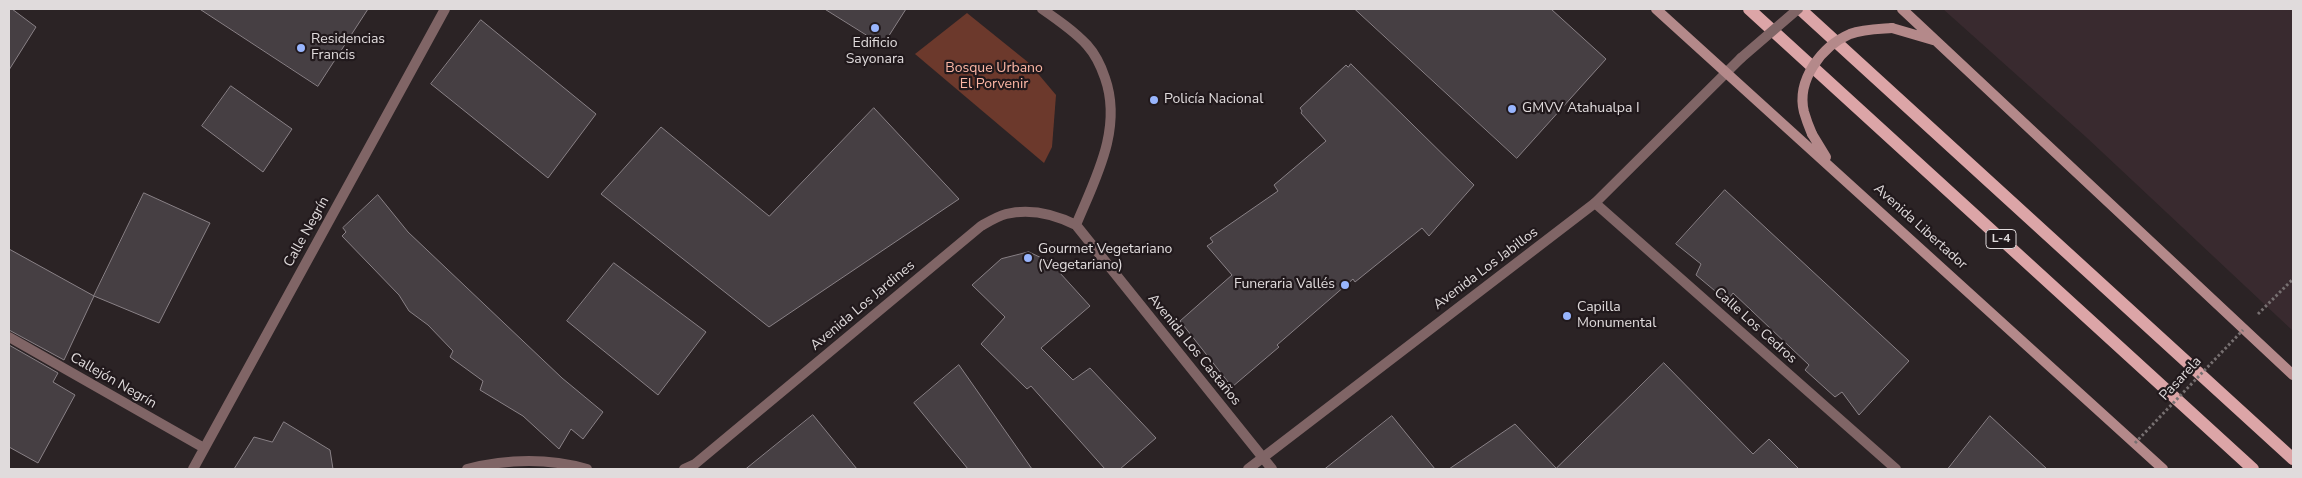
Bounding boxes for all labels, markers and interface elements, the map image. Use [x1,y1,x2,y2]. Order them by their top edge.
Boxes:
marker: Edificio Sayonara [869,22,881,34]
place label: Residencias Francis [311,32,385,64]
place label: Edificio Sayonara [846,36,904,68]
marker: Residencias Francis [295,42,307,54]
park label: Bosque Urbano El Porvenir [945,61,1043,94]
place label: Policía Nacional [1164,92,1263,108]
marker: Policía Nacional [1148,94,1160,106]
place label: GMVV Atahualpa I [1522,101,1640,117]
marker: GMVV Atahualpa I [1506,103,1518,115]
street label: Avenida Libertador [1870,181,1970,273]
street label: Calle Negrín [281,194,333,270]
street label: Avenida Los Jabillos [1430,224,1542,314]
road number: L-4 [1986,230,2016,248]
place label: Gourmet Vegetariano (Vegetariano) [1038,242,1172,274]
marker: Gourmet Vegetariano (Vegetariano) [1022,252,1034,264]
street label: Avenida Los Jardines [807,258,919,354]
place label: Funeraria Vallés [1234,277,1335,293]
marker: Funeraria Vallés [1339,279,1351,291]
street label: Calle Los Cedros [1710,284,1800,368]
street label: Avenida Los Castaños [1144,291,1244,409]
place label: Capilla Monumental [1577,300,1656,332]
marker: Capilla Monumental [1561,310,1573,322]
street label: Callejón Negrín [67,349,159,413]
street label: Pasarela [2156,354,2206,404]

